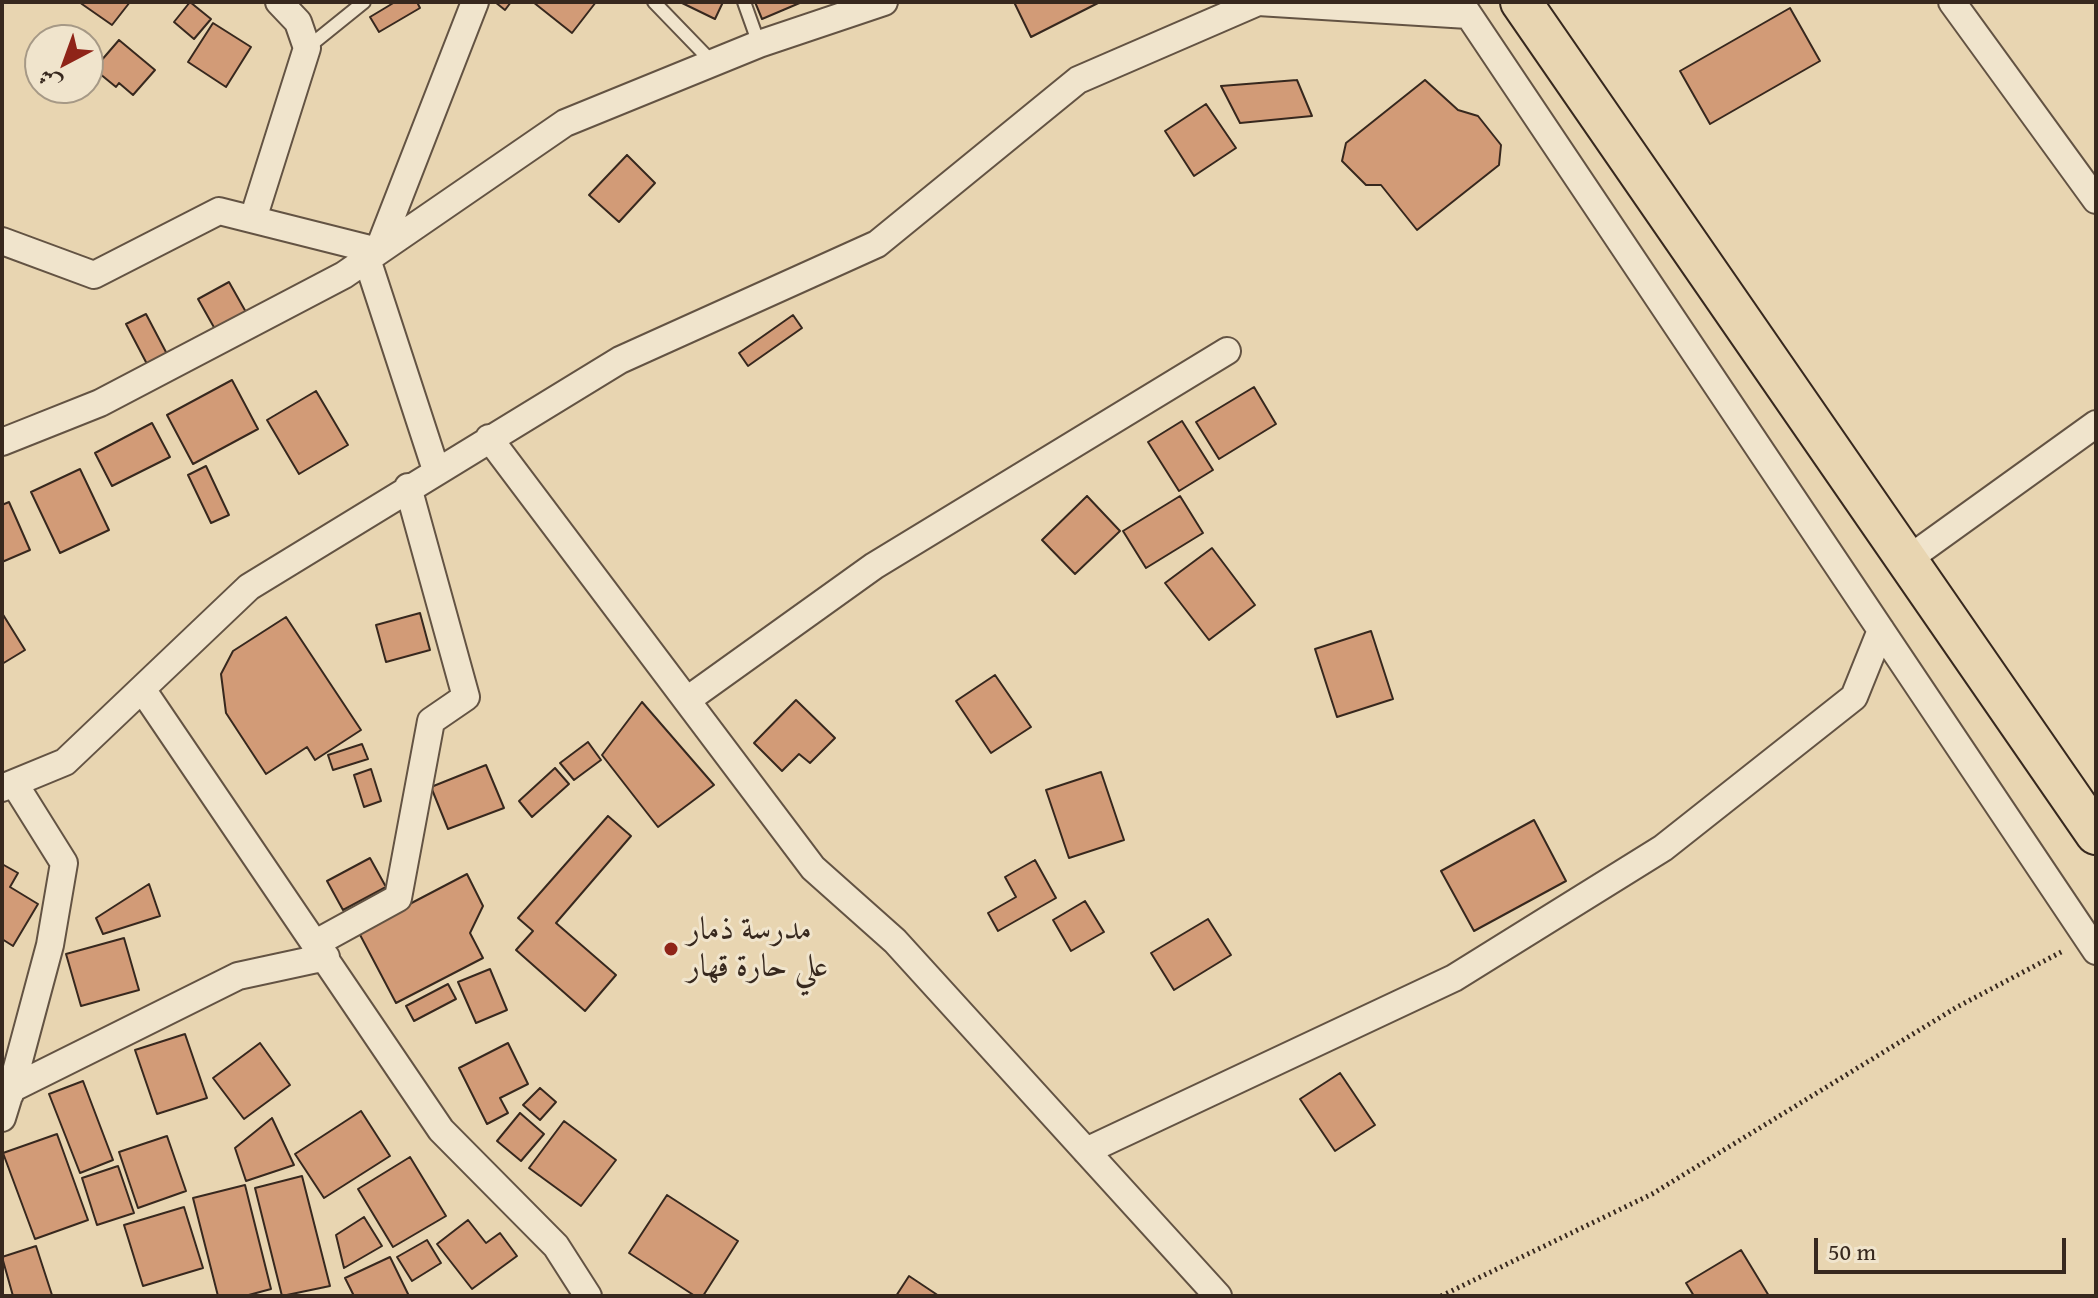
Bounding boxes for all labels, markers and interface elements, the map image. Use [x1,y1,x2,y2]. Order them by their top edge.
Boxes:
north arrow [24,24,104,104]
text: ش [31,61,68,100]
place label: مدرسة ذمار علي حارة قهار [687,912,828,987]
marker: مدرسة ذمار علي حارة قهار [662,940,680,958]
scale bar [1818,1222,2070,1272]
text: 50 m [1828,1234,1876,1269]

